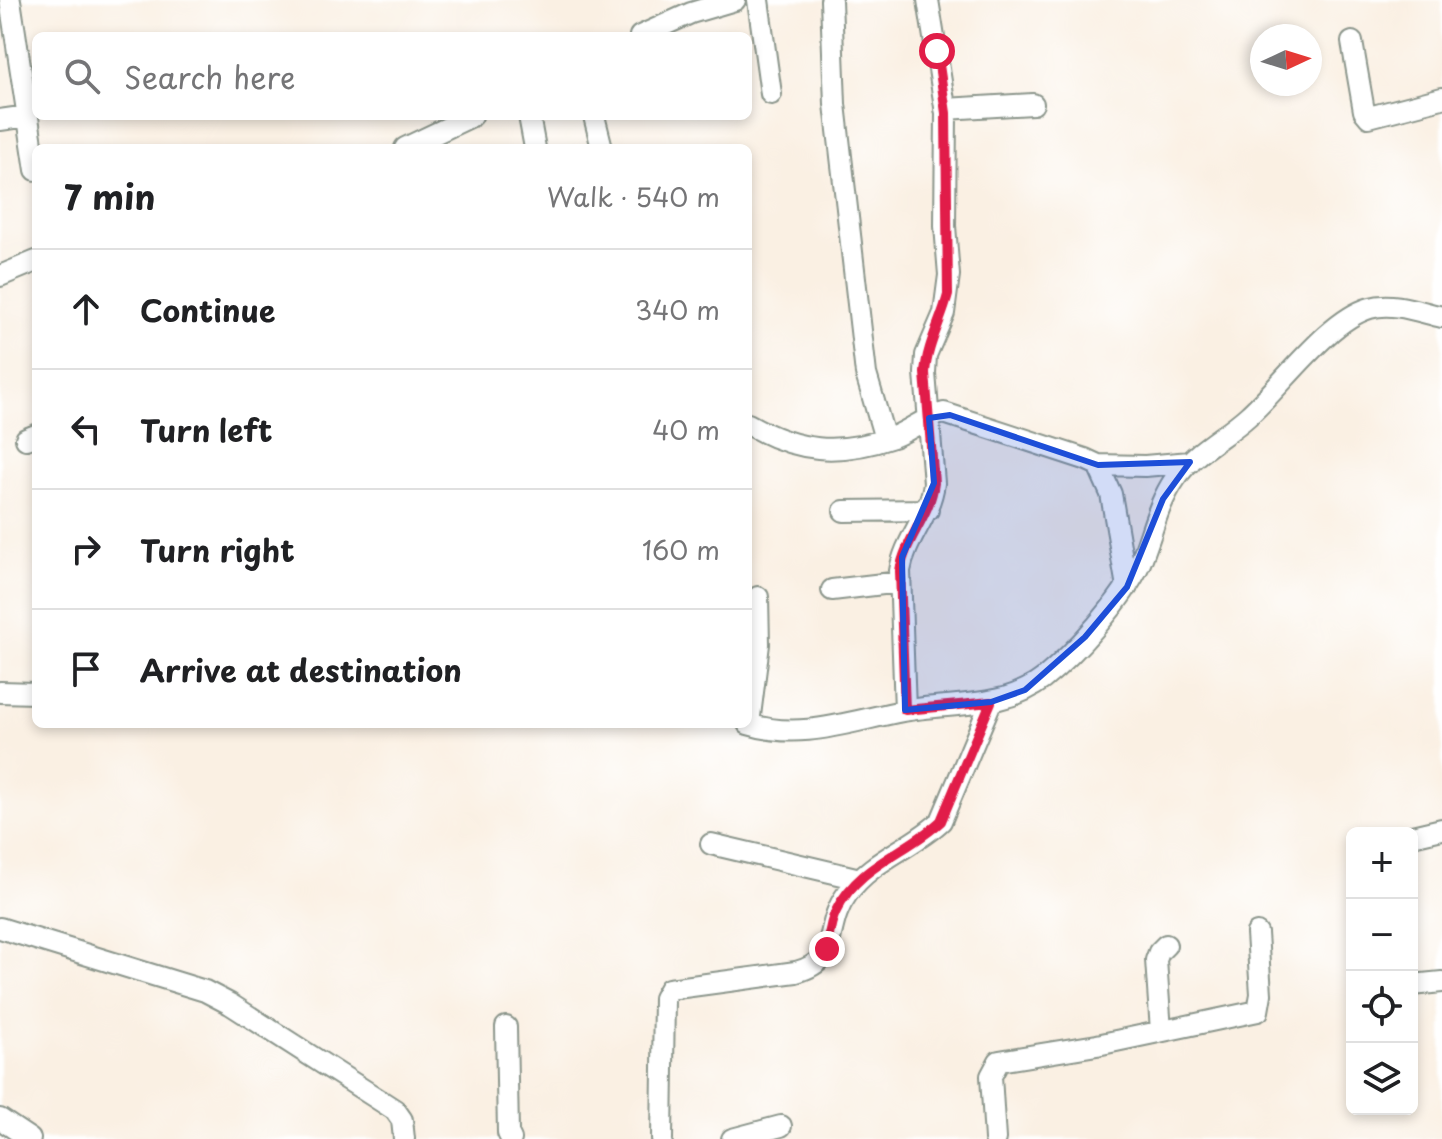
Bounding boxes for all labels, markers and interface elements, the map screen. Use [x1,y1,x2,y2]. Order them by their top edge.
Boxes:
north arrow [1250,24,1322,96]
search box [32,32,752,120]
route start [919,33,955,69]
icon: search [60,54,104,98]
text: Search here [124,54,296,99]
text: 7 min [64,170,155,222]
text: Walk · 540 m [547,177,720,216]
icon: ahead [64,287,108,331]
text: Continue [140,287,275,332]
text: 340 m [635,290,720,329]
icon: left [64,407,108,451]
text: Turn left [140,407,272,452]
text: 40 m [652,410,720,449]
icon: right [64,527,108,571]
text: Turn right [140,527,295,572]
text: 160 m [642,530,720,569]
icon: arrive [64,647,108,691]
text: Arrive at destination [140,647,462,692]
map controls [1346,827,1418,1115]
button: + [1346,827,1418,899]
button: − [1346,899,1418,971]
route end [809,931,845,967]
button: locate [1346,971,1418,1043]
button: layers [1346,1043,1418,1115]

